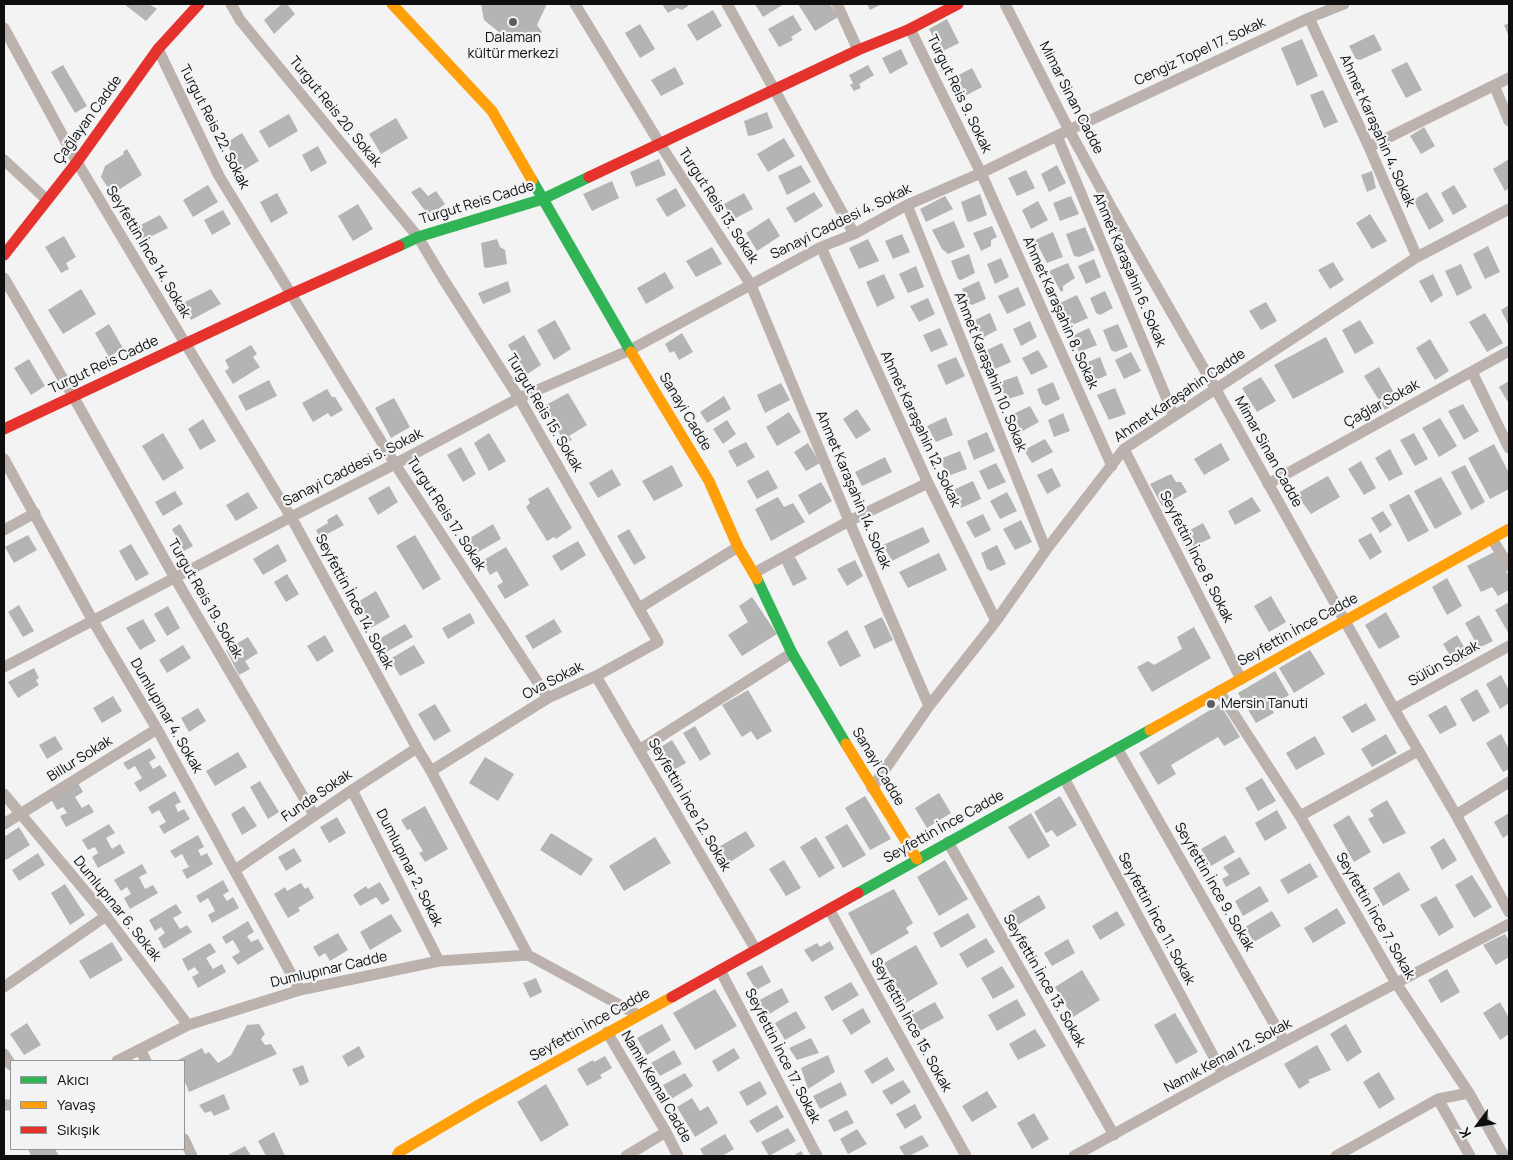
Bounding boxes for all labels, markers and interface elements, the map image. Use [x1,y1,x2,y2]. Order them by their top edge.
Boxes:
street label: Cengiz Topel 17. Sokak [1132,14,1268,90]
marker: Dalaman kültür merkezi [507,16,519,28]
place label: Dalaman kültür merkezi [467,30,559,62]
street label: Turgut Reis 9. Sokak [923,32,995,156]
street label: Mimar Sinan Cadde [1035,39,1107,157]
street label: Ahmet Karaşahin 4. Sokak [1336,52,1418,210]
street label: Turgut Reis 20. Sokak [285,53,385,171]
street label: Turgut Reis 22. Sokak [175,62,253,192]
street label: Çağlayan Cadde [50,72,126,168]
street label: Turgut Reis 13. Sokak [674,145,762,267]
street label: Turgut Reis Cadde [418,178,536,228]
street label: Sanayi Caddesi 4. Sokak [768,181,914,263]
street label: Seyfettin İnce 14. Sokak [102,183,194,321]
street label: Ahmet Karaşahin 6. Sokak [1089,190,1169,350]
street label: Ahmet Karaşahin 8. Sokak [1019,234,1101,392]
street label: Ahmet Karaşahin 10. Sokak [950,290,1030,454]
street label: Turgut Reis Cadde [47,332,161,398]
street label: Ahmet Karaşahin Cadde [1111,346,1249,446]
street label: Ahmet Karaşahin 12. Sokak [876,348,964,510]
street label: Turgut Reis 15. Sokak [502,351,586,475]
street label: Sanayi Cadde [655,370,715,454]
street label: Çağlar Sokak [1341,376,1423,432]
street label: Mimar Sinan Cadde [1231,394,1305,510]
street label: Ahmet Karaşahin 14. Sokak [812,408,894,572]
street label: Sanayi Caddesi 5. Sokak [280,425,426,511]
street label: Turgut Reis 17. Sokak [403,454,489,574]
street label: Seyfettin İnce 8. Sokak [1156,488,1236,626]
street label: Seyfettin İnce 14. Sokak [311,532,397,672]
street label: Turgut Reis 19. Sokak [164,536,246,662]
street label: Seyfettin İnce Cadde [1235,590,1361,670]
street label: Sülün Sokak [1406,638,1482,690]
street label: Dumlupınar 4. Sokak [126,656,206,776]
street label: Ova Sokak [520,659,586,703]
place label: Mersin Tanuti [1221,696,1308,712]
marker: Mersin Tanuti [1205,698,1217,710]
street label: Sanayi Cadde [848,725,908,809]
street label: Billur Sokak [45,733,115,785]
street label: Seyfettin İnce 12. Sokak [644,736,734,874]
street label: Funda Sokak [279,766,355,826]
street label: Seyfettin İnce Cadde [881,787,1007,867]
street label: Dumlupınar 2. Sokak [372,806,446,930]
street label: Seyfettin İnce 9. Sokak [1170,820,1258,954]
street label: Seyfettin İnce 11. Sokak [1114,850,1198,988]
street label: Seyfettin İnce 7. Sokak [1332,850,1418,982]
street label: Dumlupınar 6. Sokak [69,853,165,965]
street label: Seyfettin İnce 13. Sokak [999,912,1089,1050]
street label: Dumlupınar Cadde [269,948,389,992]
street label: Seyfettin İnce 15. Sokak [867,955,955,1095]
street label: Seyfettin İnce Cadde [527,985,653,1065]
street label: Seyfettin İnce 17. Sokak [741,986,823,1126]
street label: Namık Kemal 12. Sokak [1161,1015,1295,1097]
street label: Namık Kemal Cadde [617,1028,695,1146]
legend [10,1060,185,1150]
text: Akıcı [57,1069,89,1090]
text: Yavaş [57,1094,96,1115]
north arrow [1453,1100,1503,1150]
text: Sıkışık [57,1119,100,1140]
text: K [1454,1124,1475,1142]

